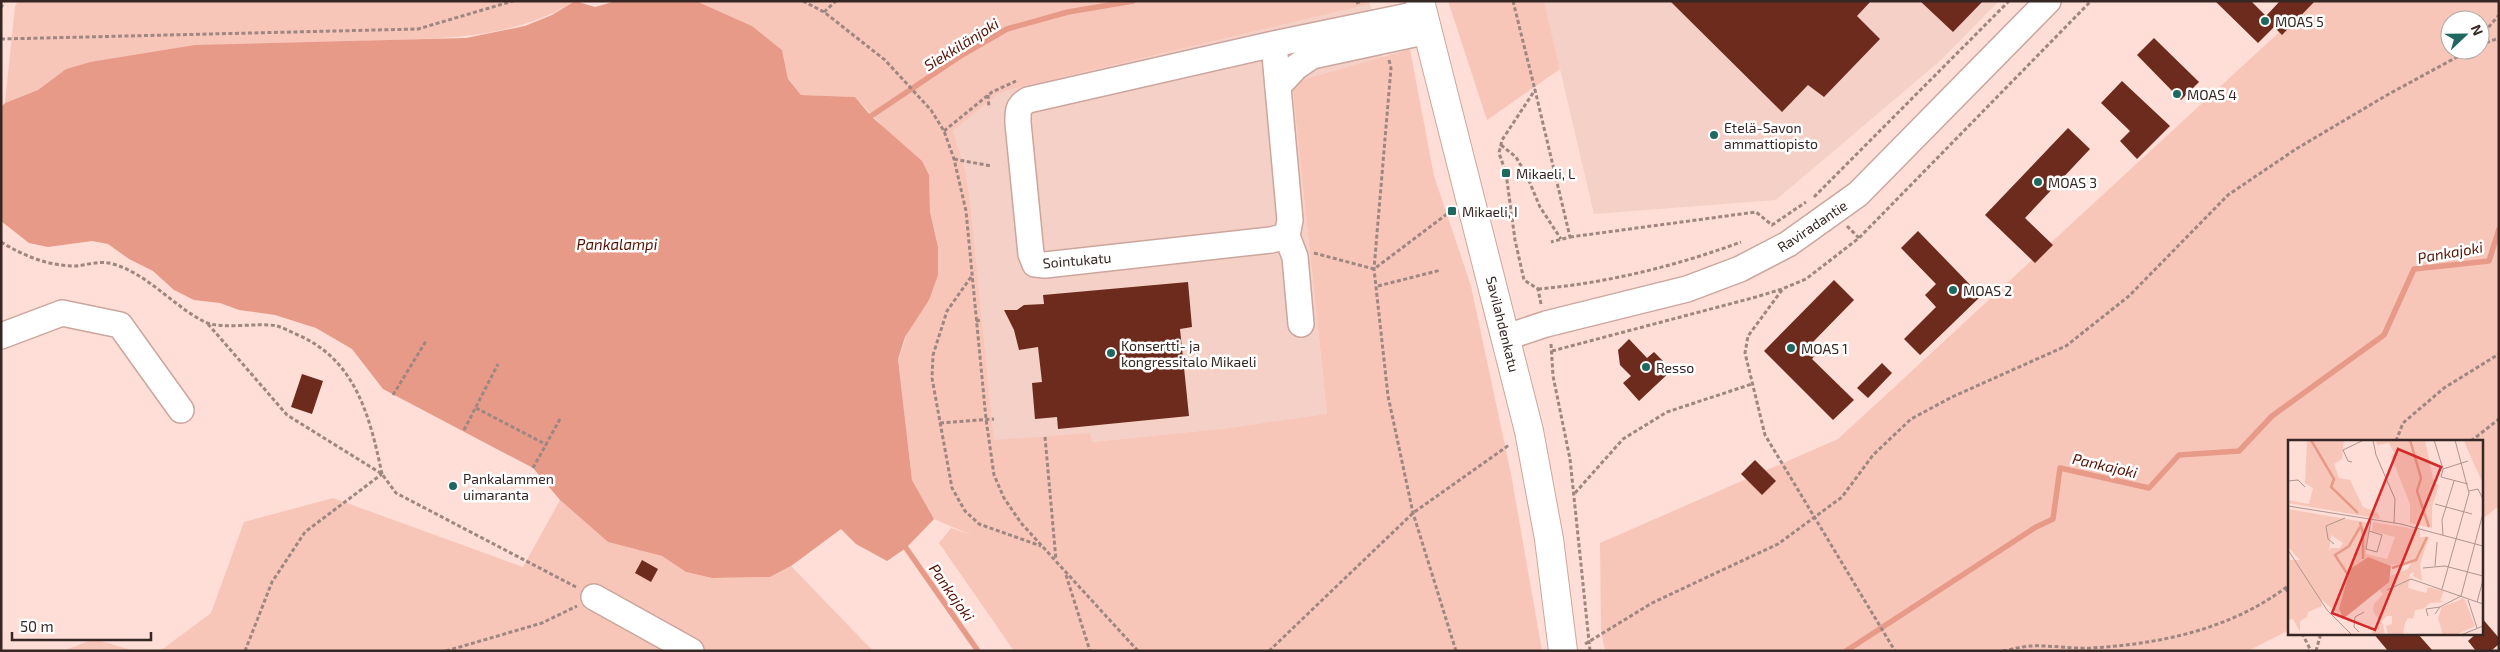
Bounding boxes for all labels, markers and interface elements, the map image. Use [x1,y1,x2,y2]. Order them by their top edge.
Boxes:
north arrow [2440,10,2490,60]
place label: MOAS 5 [2275,13,2324,30]
water label: Siekkilänjoki [920,14,1003,75]
marker: MOAS 5 [2259,15,2271,27]
text: N [2468,22,2487,38]
place label: MOAS 4 [2187,86,2237,103]
marker: MOAS 4 [2171,88,2183,100]
place label: Etelä-Savon ammattiopisto [1724,119,1818,152]
marker: Etelä-Savon ammattiopisto [1708,129,1720,141]
place label: Mikaeli, L [1516,165,1575,182]
marker: Mikaeli, L [1500,167,1512,179]
place label: MOAS 3 [2048,174,2097,191]
marker: MOAS 3 [2032,176,2044,188]
street label: Raviradantie [1774,196,1850,256]
place label: Mikaeli, I [1462,203,1518,220]
marker: Mikaeli, I [1446,205,1458,217]
water label: Pankalampi [577,235,658,253]
water label: Pankajoki [2416,237,2485,268]
street label: Sointukatu [1042,249,1112,271]
street label: Savilahdenkatu [1483,274,1523,374]
place label: MOAS 2 [1963,282,2012,299]
marker: MOAS 2 [1947,284,1959,296]
place label: Konsertti- ja kongressitalo Mikaeli [1121,337,1256,370]
place label: MOAS 1 [1801,340,1848,357]
marker: MOAS 1 [1785,342,1797,354]
marker: Konsertti- ja kongressitalo Mikaeli [1105,347,1117,359]
place label: Resso [1656,359,1694,376]
marker: Resso [1640,361,1652,373]
inset map [2288,440,2482,634]
water label: Pankajoki [2071,449,2140,482]
place label: Pankalammen uimaranta [463,470,554,503]
marker: Pankalammen uimaranta [447,480,459,492]
water label: Pankajoki [925,560,978,625]
scale bar [12,610,151,642]
text: 50 m [20,617,54,635]

